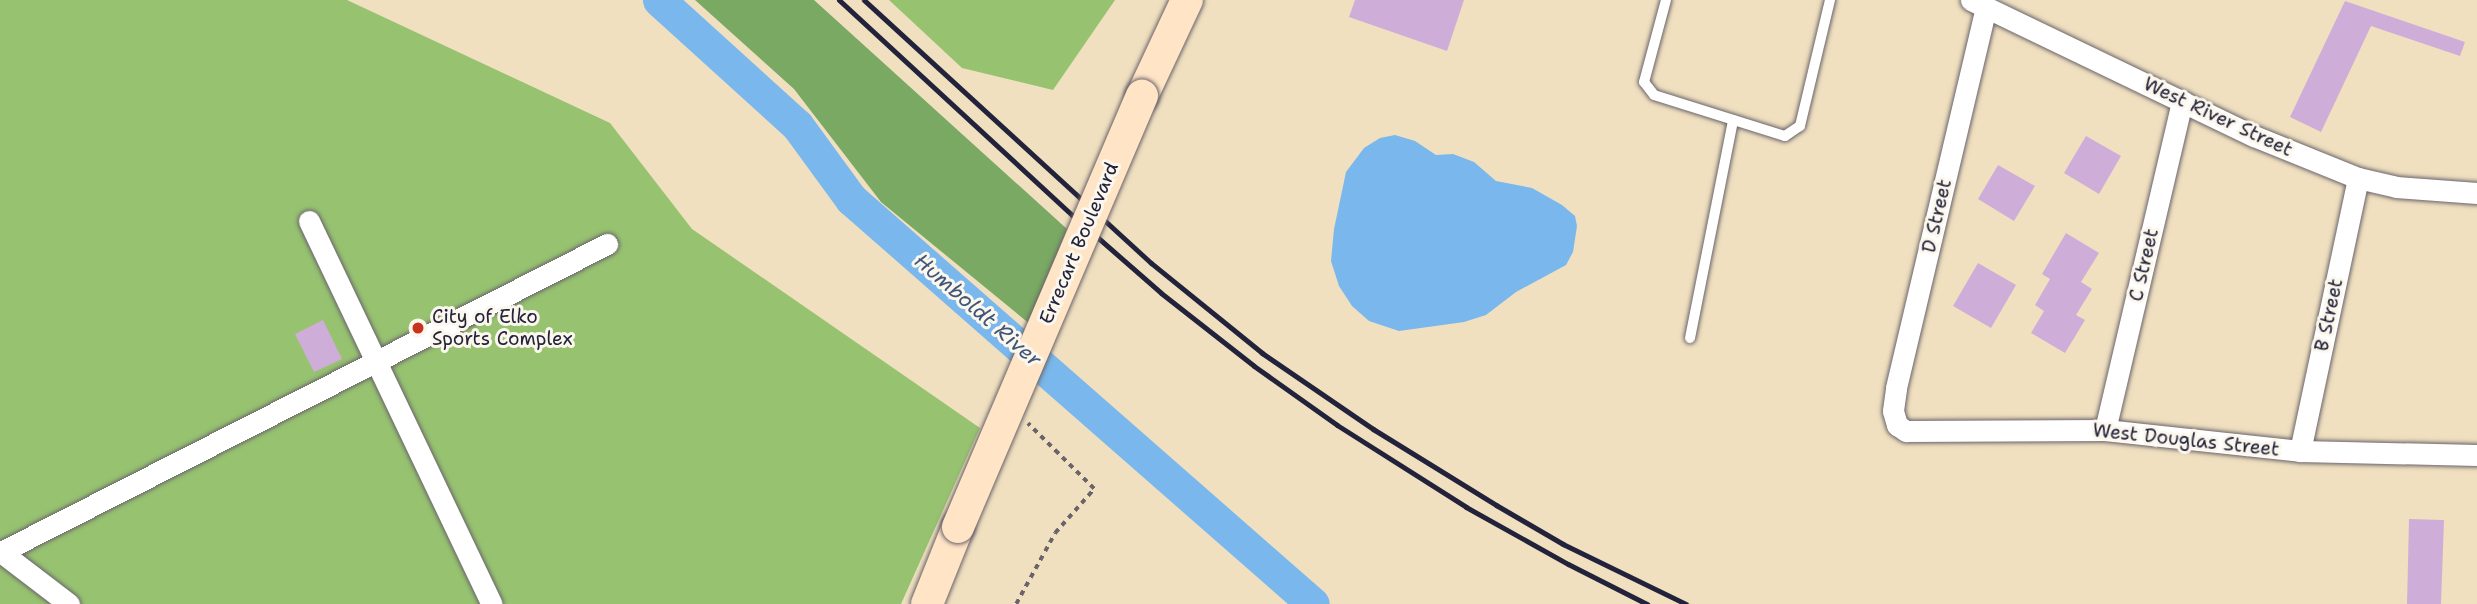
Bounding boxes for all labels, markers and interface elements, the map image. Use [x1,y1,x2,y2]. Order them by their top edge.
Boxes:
street label: West River Street [2140,73,2296,161]
street label: Errecart Boulevard [1035,159,1123,327]
street label: D Street [1917,177,1957,255]
street label: C Street [2125,226,2163,304]
water label: Humboldt River [909,248,1047,372]
street label: B Street [2310,277,2348,353]
place label: City of Elko Sports Complex [432,306,573,350]
marker: City of Elko Sports Complex [410,320,426,336]
street label: West Douglas Street [2092,419,2280,461]

